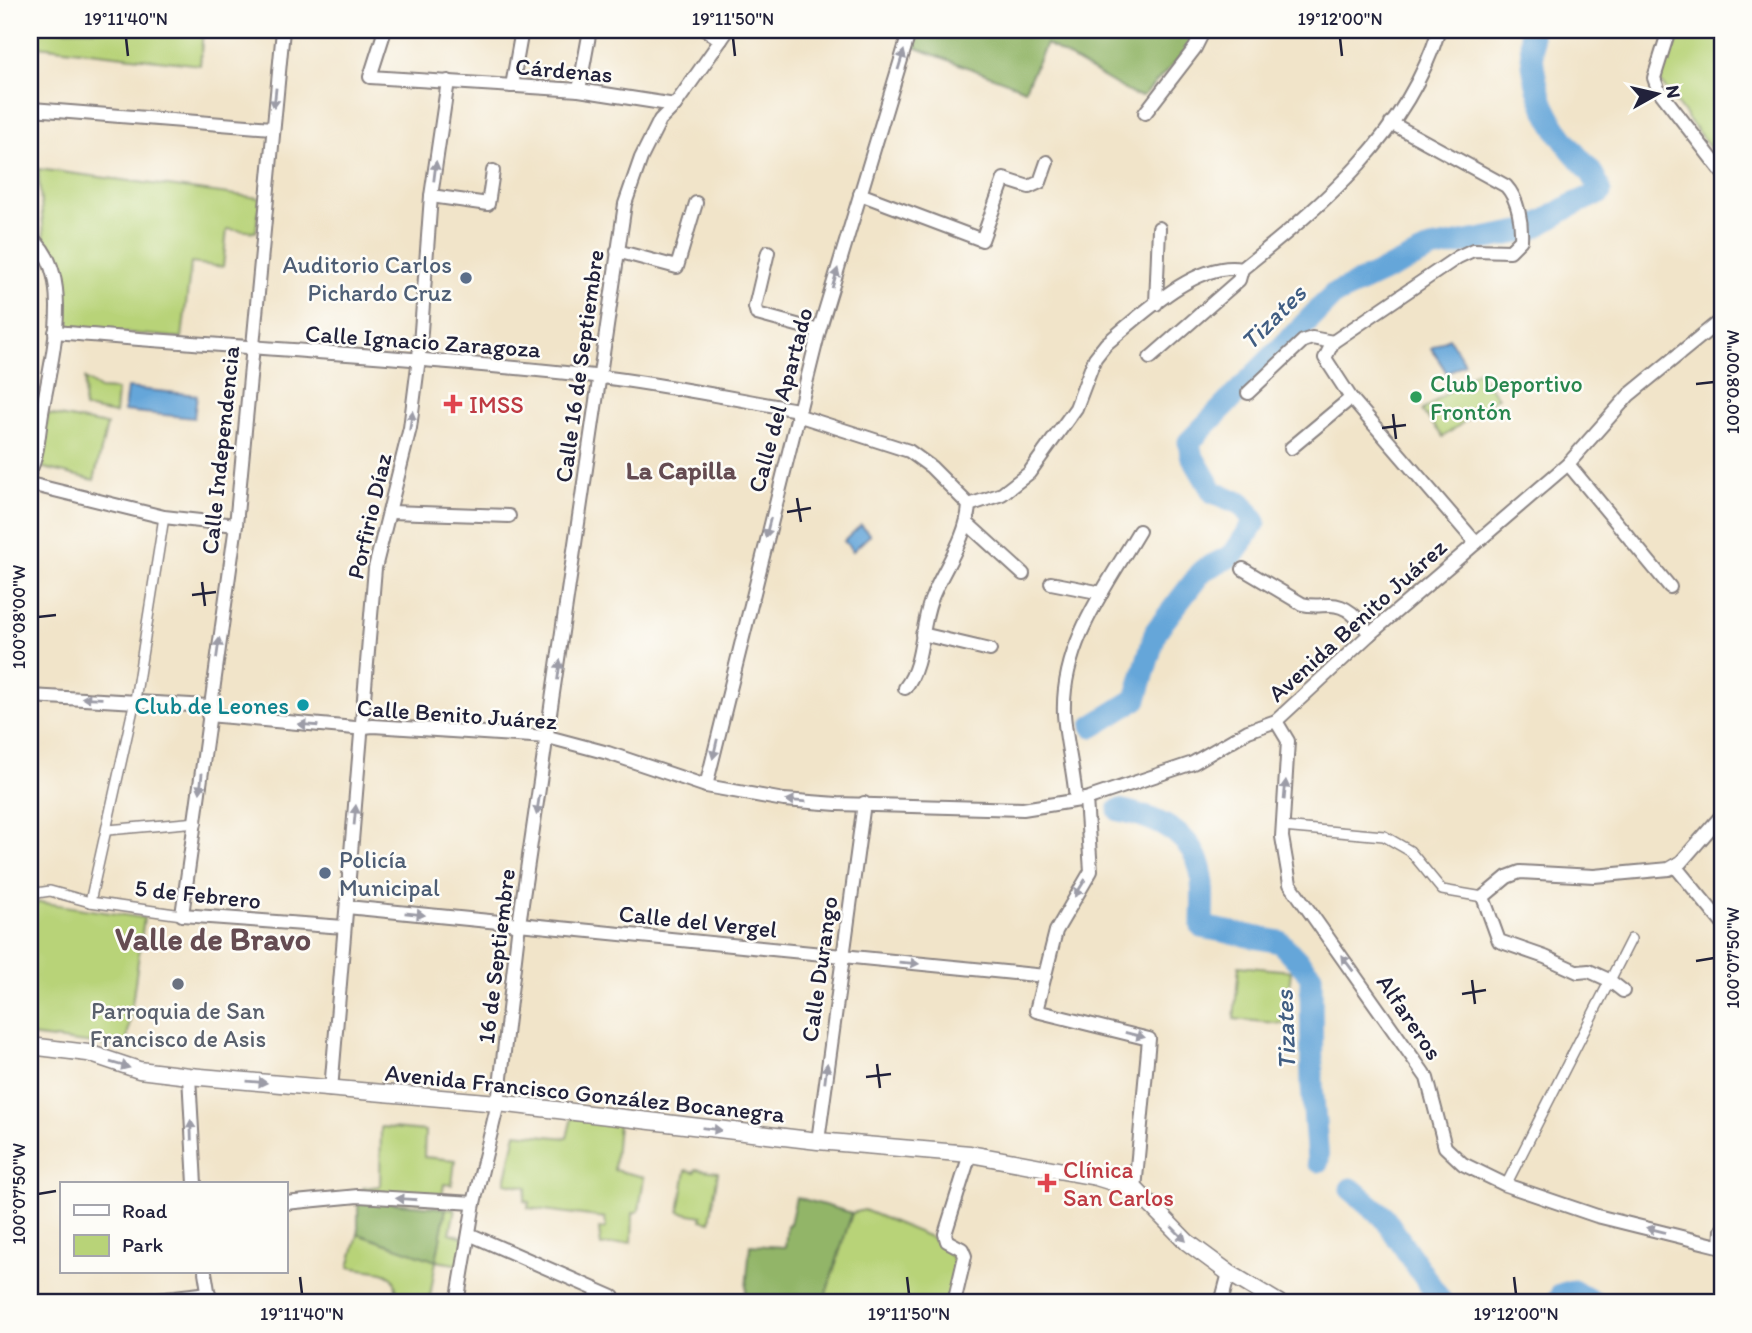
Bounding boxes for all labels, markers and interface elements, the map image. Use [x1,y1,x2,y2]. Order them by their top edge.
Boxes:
text: 19°11'40"N [84,8,168,30]
text: 19°11'50"N [692,8,774,30]
text: 19°12'00"N [1297,8,1383,30]
one-way arrow [896,50,906,71]
street label: Cárdenas [514,51,614,89]
north arrow [1622,60,1692,130]
text: N [1661,84,1686,100]
one-way arrow [270,87,281,109]
one-way arrow [429,159,440,181]
street label: Calle 16 de Septiembre [548,248,610,484]
place label: Auditorio Carlos Pichardo Cruz [282,250,452,307]
one-way arrow [830,267,840,288]
marker: Auditorio Carlos Pichardo Cruz [458,270,474,286]
water label: Tizates [1233,276,1314,357]
street label: Calle del Apartado [741,304,819,496]
street label: Calle Ignacio Zaragoza [304,318,542,364]
text: 100°08'00"W [1722,330,1744,434]
street label: Calle Independencia [195,344,245,556]
place label: Club Deportivo Frontón [1430,369,1583,426]
marker: Club Deportivo Frontón [1408,389,1424,405]
place label: IMSS [469,390,524,419]
marker: IMSS [443,394,463,414]
one-way arrow [405,410,416,432]
street label: Porfirio Díaz [340,450,398,582]
district label: La Capilla [626,454,737,486]
one-way arrow [762,518,773,540]
street label: Avenida Benito Juárez [1262,532,1452,708]
text: 100°08'00"W [8,565,30,669]
one-way arrow [212,636,223,658]
one-way arrow [553,659,564,681]
place label: Club de Leones [134,691,289,720]
one-way arrow [81,692,103,704]
street label: Calle Benito Juárez [356,693,558,735]
marker: Club de Leones [295,697,311,713]
one-way arrow [297,719,319,730]
one-way arrow [709,739,720,761]
one-way arrow [195,772,206,794]
one-way arrow [1280,779,1291,801]
one-way arrow [532,794,543,816]
one-way arrow [785,795,807,806]
one-way arrow [350,804,361,826]
place label: Policía Municipal [339,845,440,902]
marker: Policía Municipal [317,865,333,881]
street label: 16 de Septiembre [471,867,521,1045]
street label: 5 de Febrero [133,873,263,915]
one-way arrow [1074,879,1087,898]
street label: Calle Durango [794,894,844,1044]
street label: Calle del Vergel [617,898,779,944]
text: 100°07'50"W [1722,907,1744,1009]
one-way arrow [404,909,426,920]
district label: Valle de Bravo [115,920,311,958]
one-way arrow [1339,955,1354,973]
one-way arrow [898,958,920,969]
street label: Alfareros [1371,969,1449,1065]
marker: Parroquia de San Francisco de Asis [170,976,186,992]
water label: Tizates [1268,988,1302,1071]
place label: Parroquia de San Francisco de Asis [90,996,266,1053]
one-way arrow [1124,1030,1146,1041]
street label: Avenida Francisco González Bocanegra [384,1058,787,1128]
one-way arrow [110,1060,131,1070]
one-way arrow [821,1062,832,1084]
one-way arrow [246,1077,268,1088]
one-way arrow [185,1119,196,1141]
one-way arrow [701,1123,723,1134]
text: 100°07'50"W [8,1143,30,1245]
place label: Clínica San Carlos [1063,1155,1174,1212]
marker: Clínica San Carlos [1037,1173,1057,1193]
legend [60,1182,287,1274]
one-way arrow [395,1193,417,1204]
text: Road [122,1198,168,1223]
one-way arrow [1645,1224,1667,1235]
one-way arrow [1171,1226,1188,1243]
text: Park [122,1232,164,1257]
text: 19°11'40"N [260,1303,344,1325]
text: 19°11'50"N [868,1303,950,1325]
text: 19°12'00"N [1473,1303,1559,1325]

